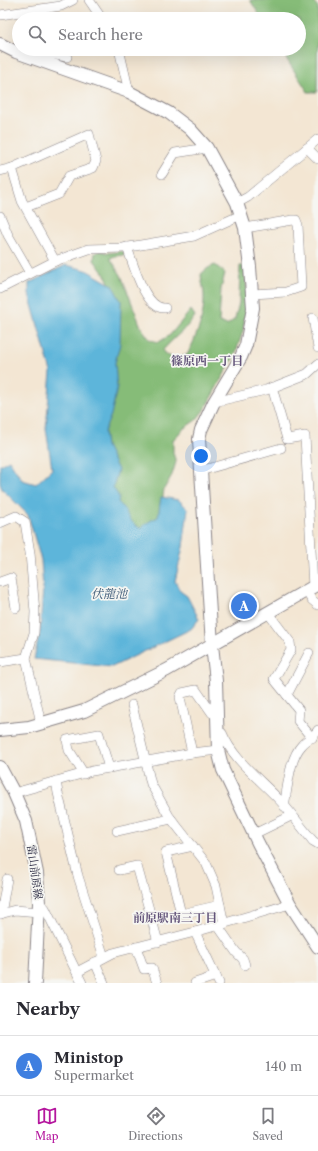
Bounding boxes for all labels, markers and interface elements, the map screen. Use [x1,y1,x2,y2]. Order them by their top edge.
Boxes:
search box [12,12,306,56]
icon: search [26,23,48,45]
text: Search here [58,25,143,44]
district label: 篠原西一丁目 [171,353,243,368]
your location [191,446,211,466]
water label: 伏龍池 [91,586,129,601]
pin: A [231,591,257,621]
street label: 雷山前原線 [24,844,46,900]
district label: 前原駅南三丁目 [133,910,217,925]
text: Nearby [16,999,80,1019]
text: Ministop [54,1048,123,1067]
text: A [24,1058,34,1074]
text: 140 m [265,1058,302,1074]
text: Supermarket [54,1067,134,1083]
tab: Map [35,1105,59,1143]
tab: Directions [128,1105,183,1143]
tab: Saved [253,1105,283,1143]

